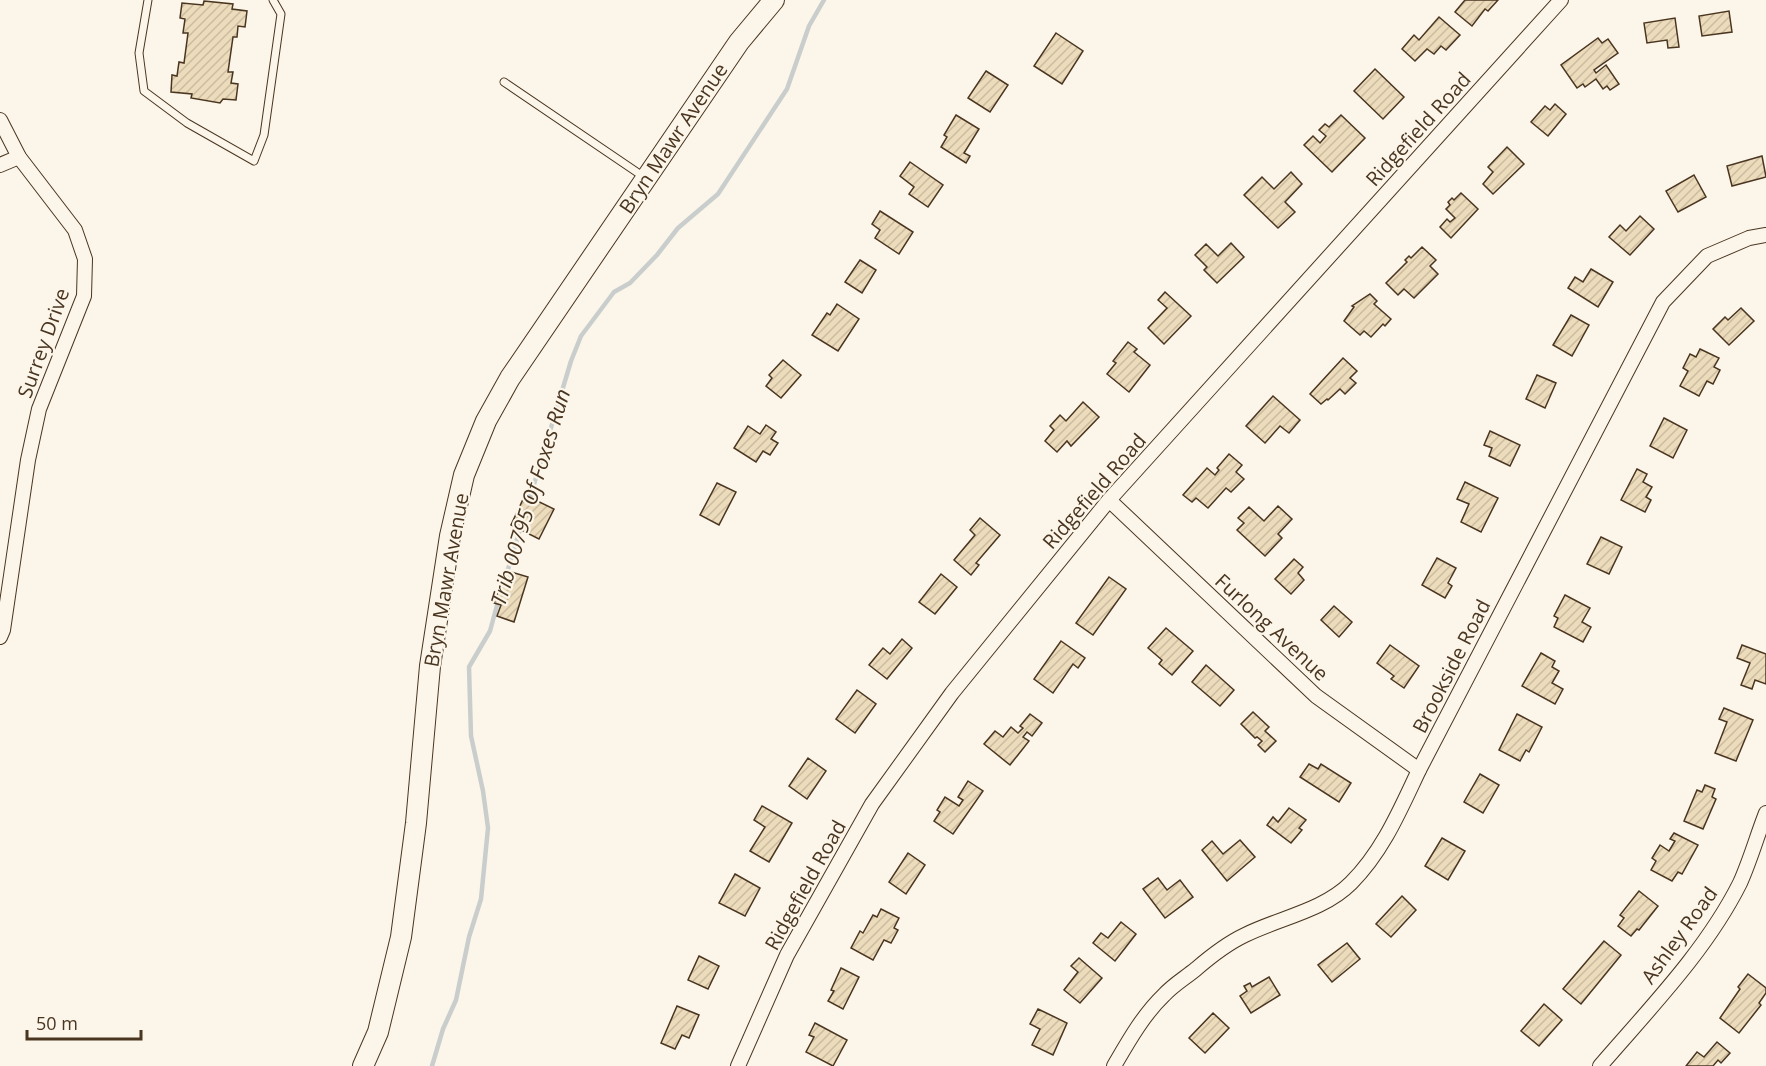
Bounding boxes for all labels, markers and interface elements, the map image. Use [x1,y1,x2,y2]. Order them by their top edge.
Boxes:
street label: Bryn Mawr Avenue [613,57,733,219]
street label: Ridgefield Road [1359,66,1477,192]
street label: Surrey Drive [11,284,75,402]
water label: Trib 00795 Of Foxes Run [484,385,576,609]
street label: Ridgefield Road [1036,427,1152,555]
street label: Bryn Mawr Avenue [417,491,475,669]
street label: Furlong Avenue [1209,567,1335,687]
street label: Brookside Road [1406,595,1496,737]
street label: Ridgefield Road [758,815,852,955]
street label: Ashley Road [1635,881,1723,989]
scale bar [27,1003,141,1041]
text: 50 m [36,1011,78,1035]

